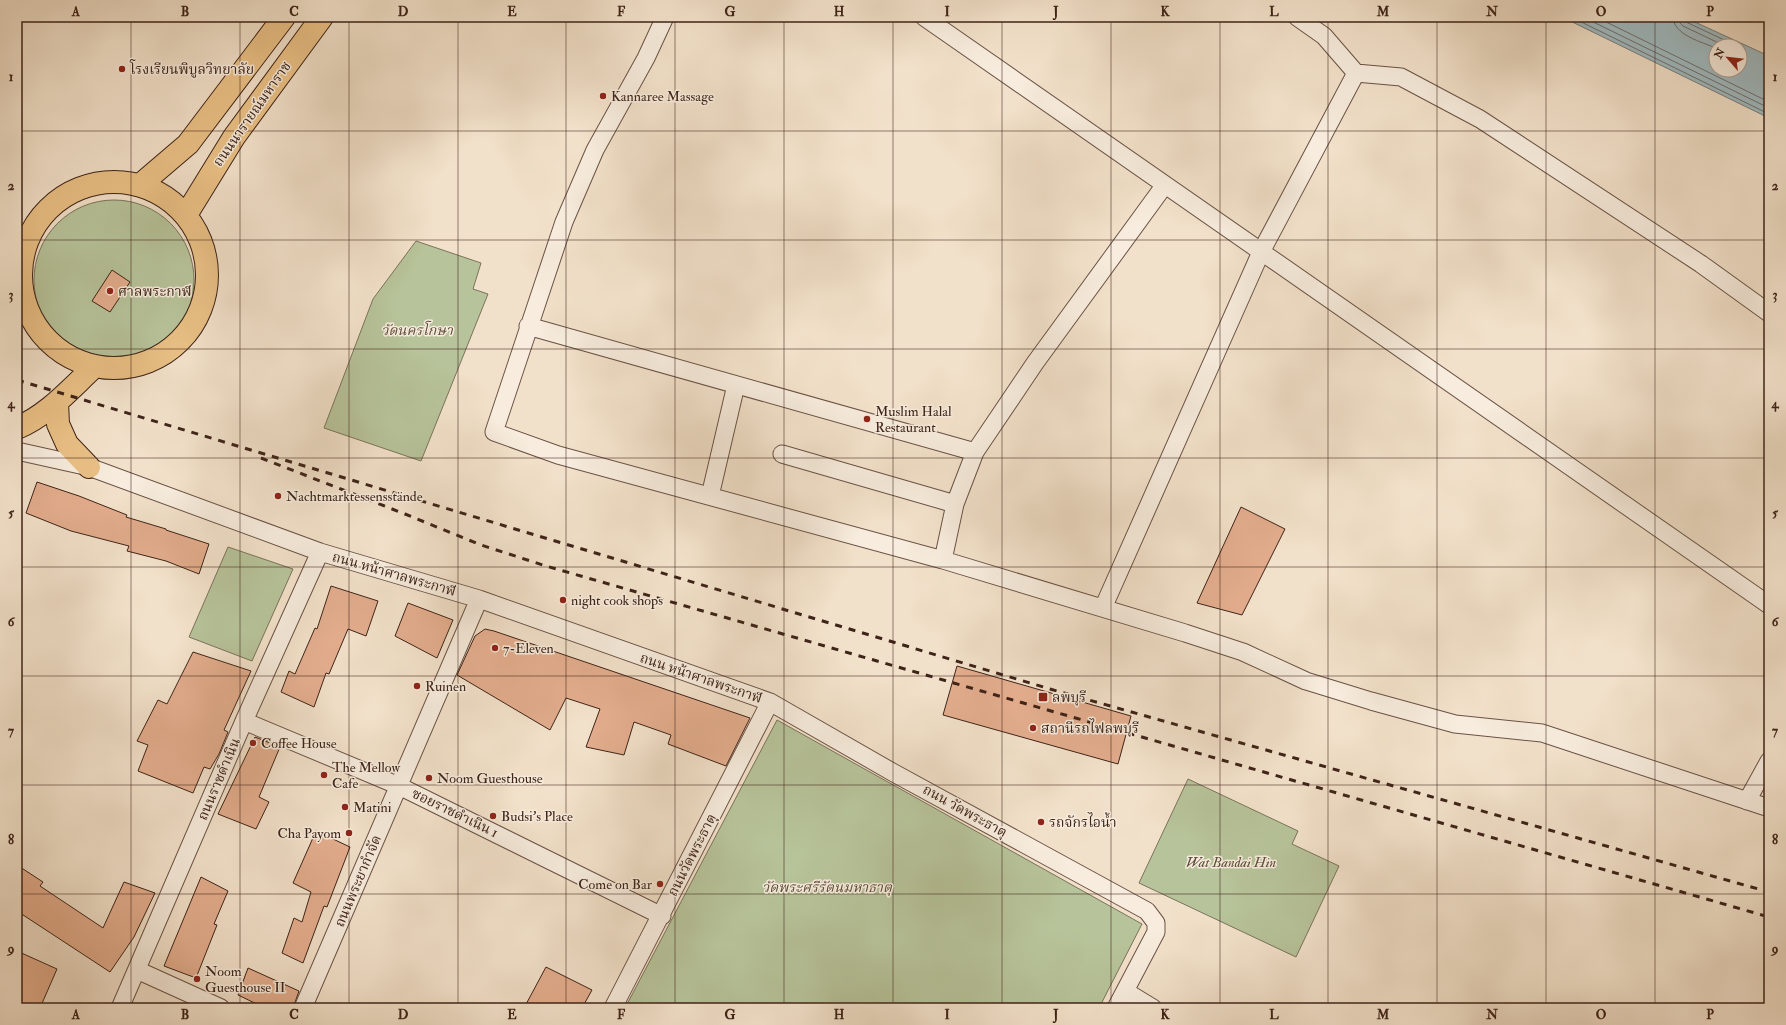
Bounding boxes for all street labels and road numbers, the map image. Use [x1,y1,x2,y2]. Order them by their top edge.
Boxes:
street label: ถนนนารายณ์มหาราช [209,58,295,170]
street label: ถนน หน้าศาลพระกาฬ [330,548,458,600]
street label: ถนน หน้าศาลพระกาฬ [638,649,764,707]
street label: ถนนราชดำเนิน [194,735,244,823]
street label: ถนน วัดพระธาตุ [920,781,1010,841]
street label: ซอยราชดำเนิน 1 [409,785,501,841]
street label: ถนนวัดพระธาตุ [664,811,720,899]
street label: ถนนพระยากำจัด [331,832,385,930]

